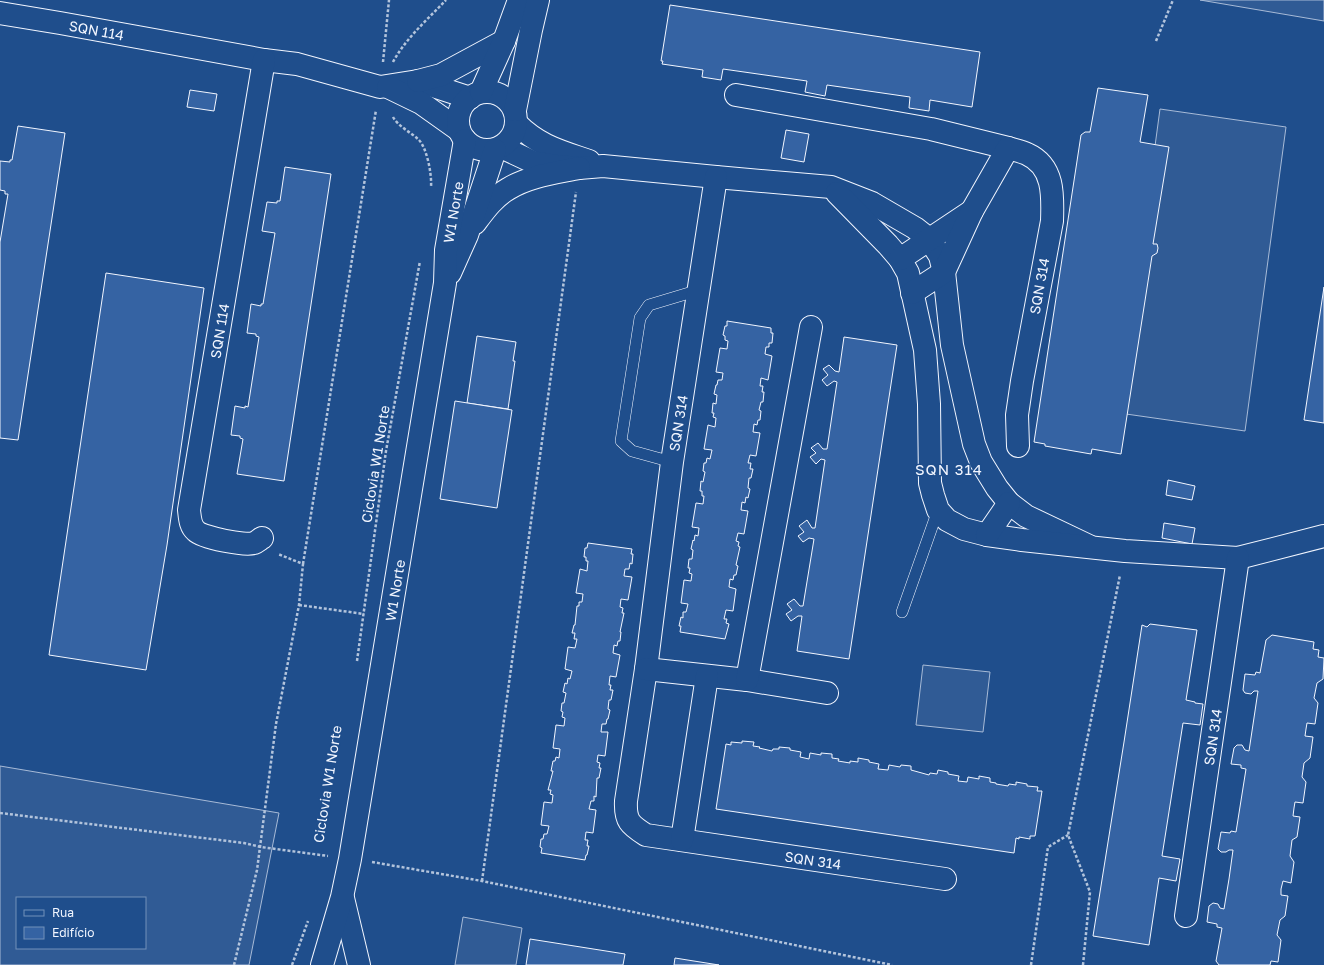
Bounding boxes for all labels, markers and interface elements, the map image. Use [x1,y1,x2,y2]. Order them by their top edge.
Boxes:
street label: SQN 114 [68,16,125,43]
street label: W1 Norte [439,180,466,244]
street label: SQN 314 [1026,256,1052,316]
street label: SQN 114 [206,302,232,360]
street label: SQN 314 [665,394,691,452]
street label: Ciclovia W1 Norte [357,404,393,524]
district label: SQN 314 [915,460,983,478]
street label: W1 Norte [381,558,408,622]
street label: SQN 314 [1200,707,1225,766]
street label: Ciclovia W1 Norte [309,724,345,844]
street label: SQN 314 [784,847,843,872]
legend [16,897,146,949]
text: Rua [52,905,74,920]
text: Edifício [52,925,94,940]

